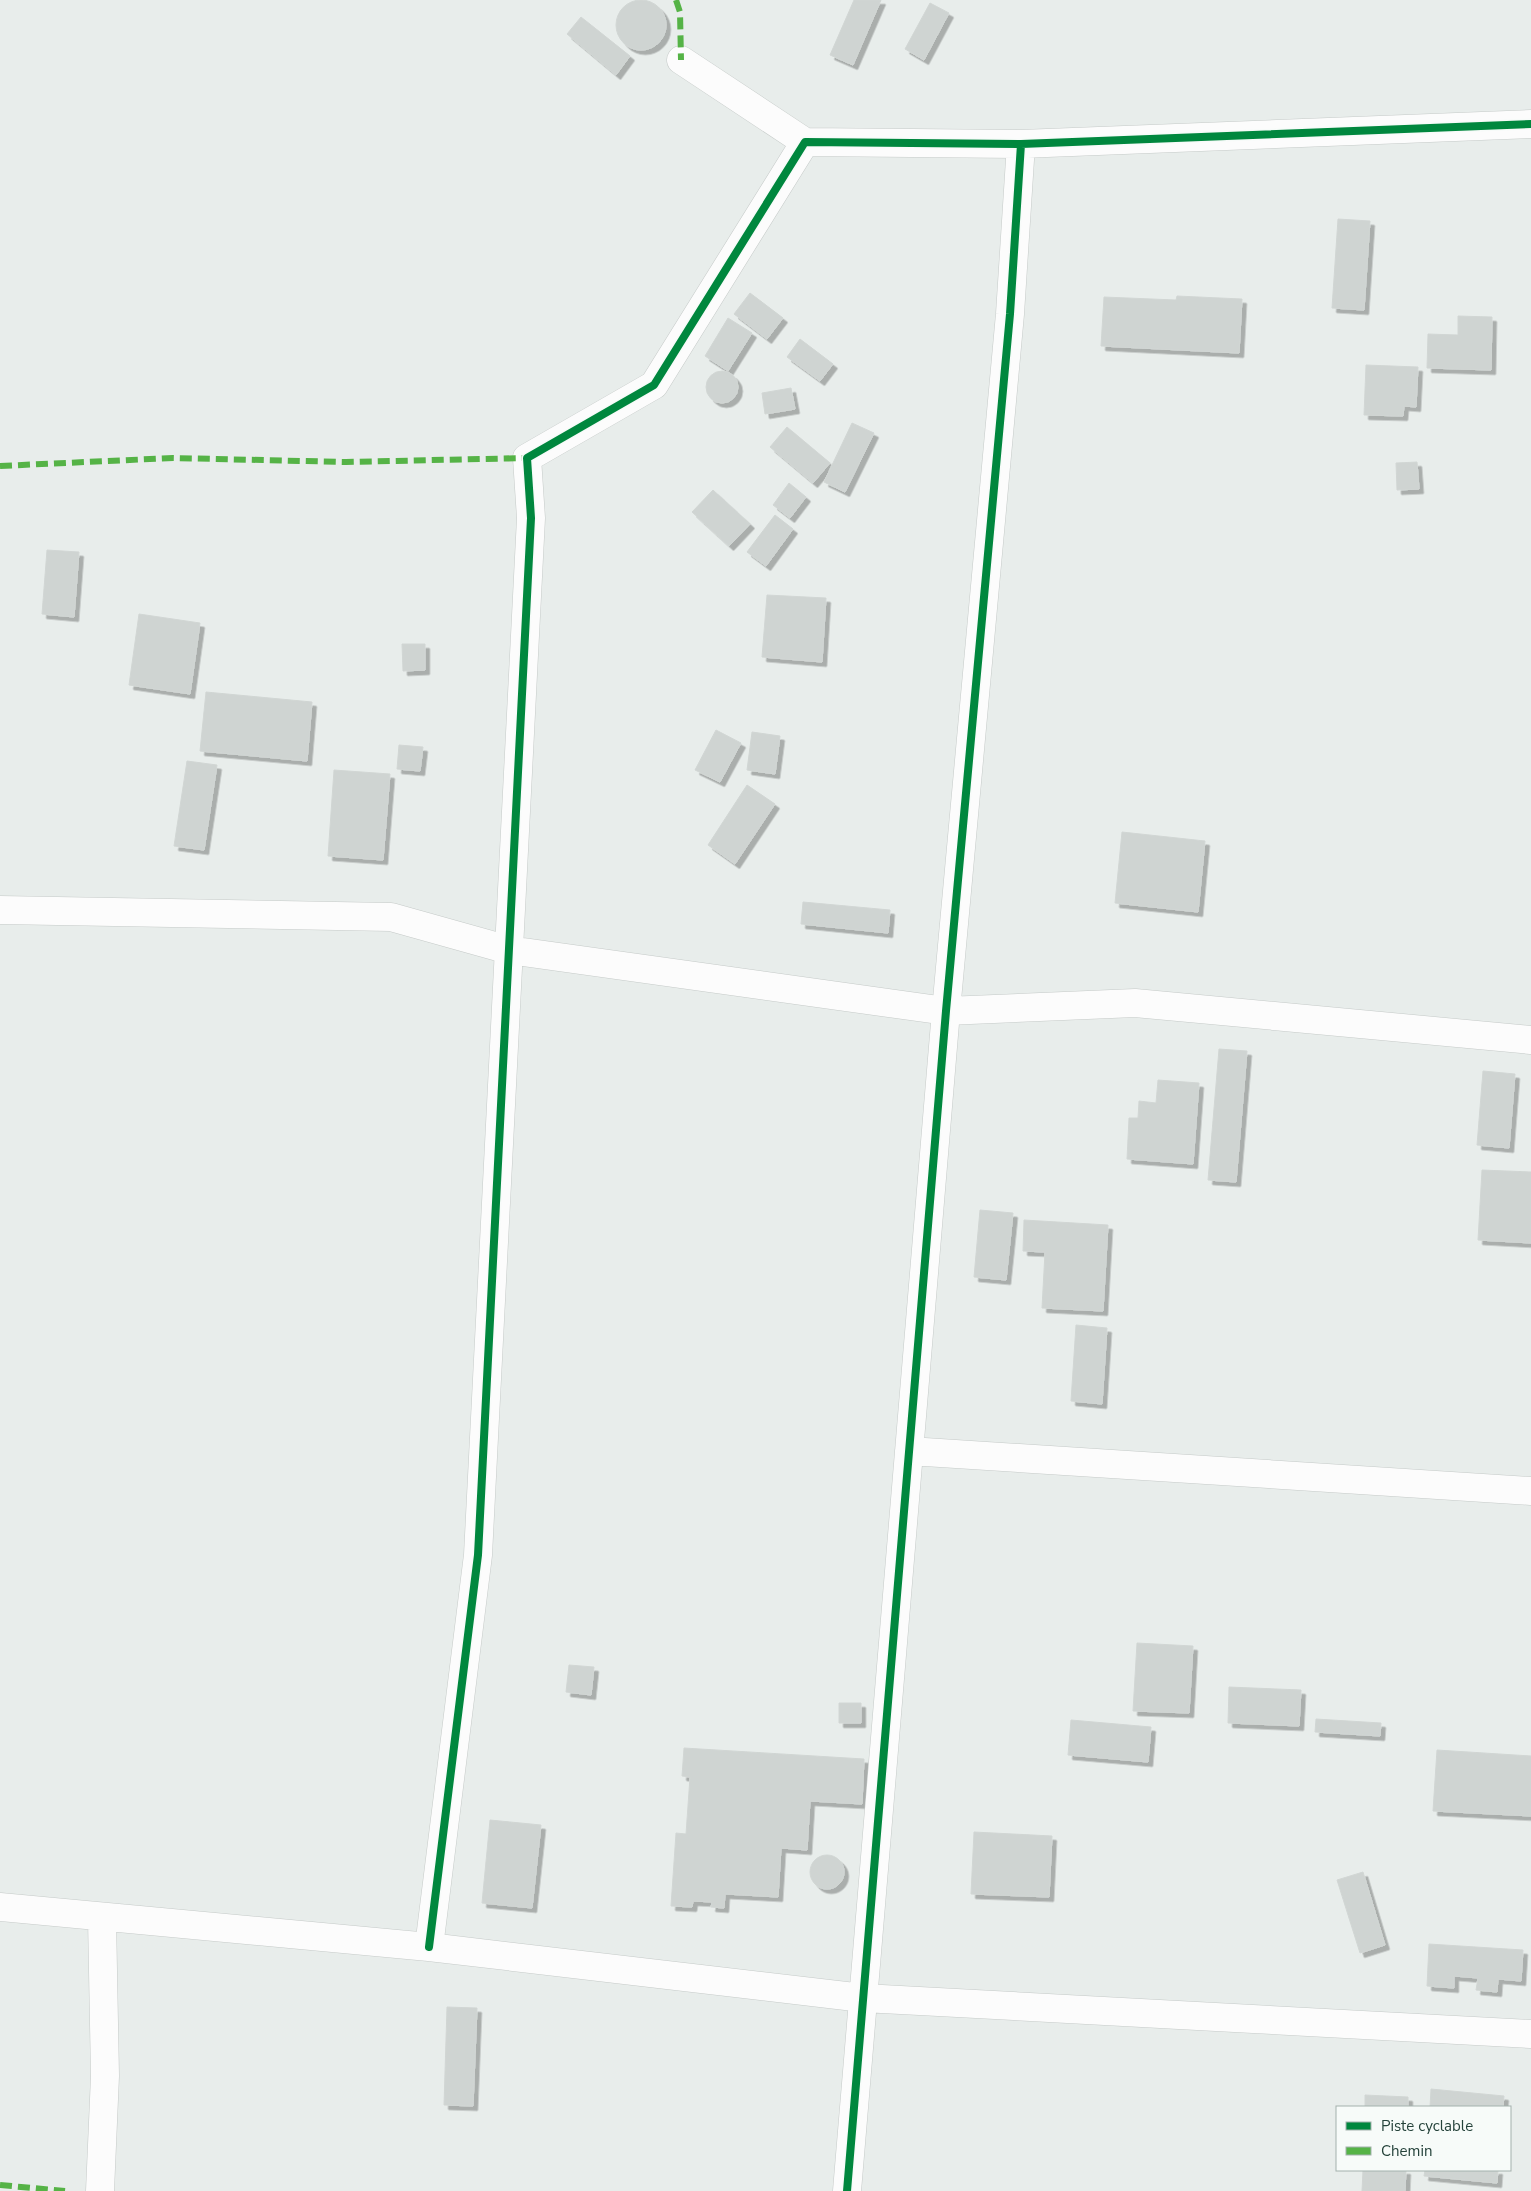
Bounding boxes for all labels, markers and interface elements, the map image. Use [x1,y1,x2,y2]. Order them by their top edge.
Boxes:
legend [1336,2106,1511,2171]
text: Piste cyclable [1381,2116,1473,2136]
text: Chemin [1381,2141,1432,2161]

